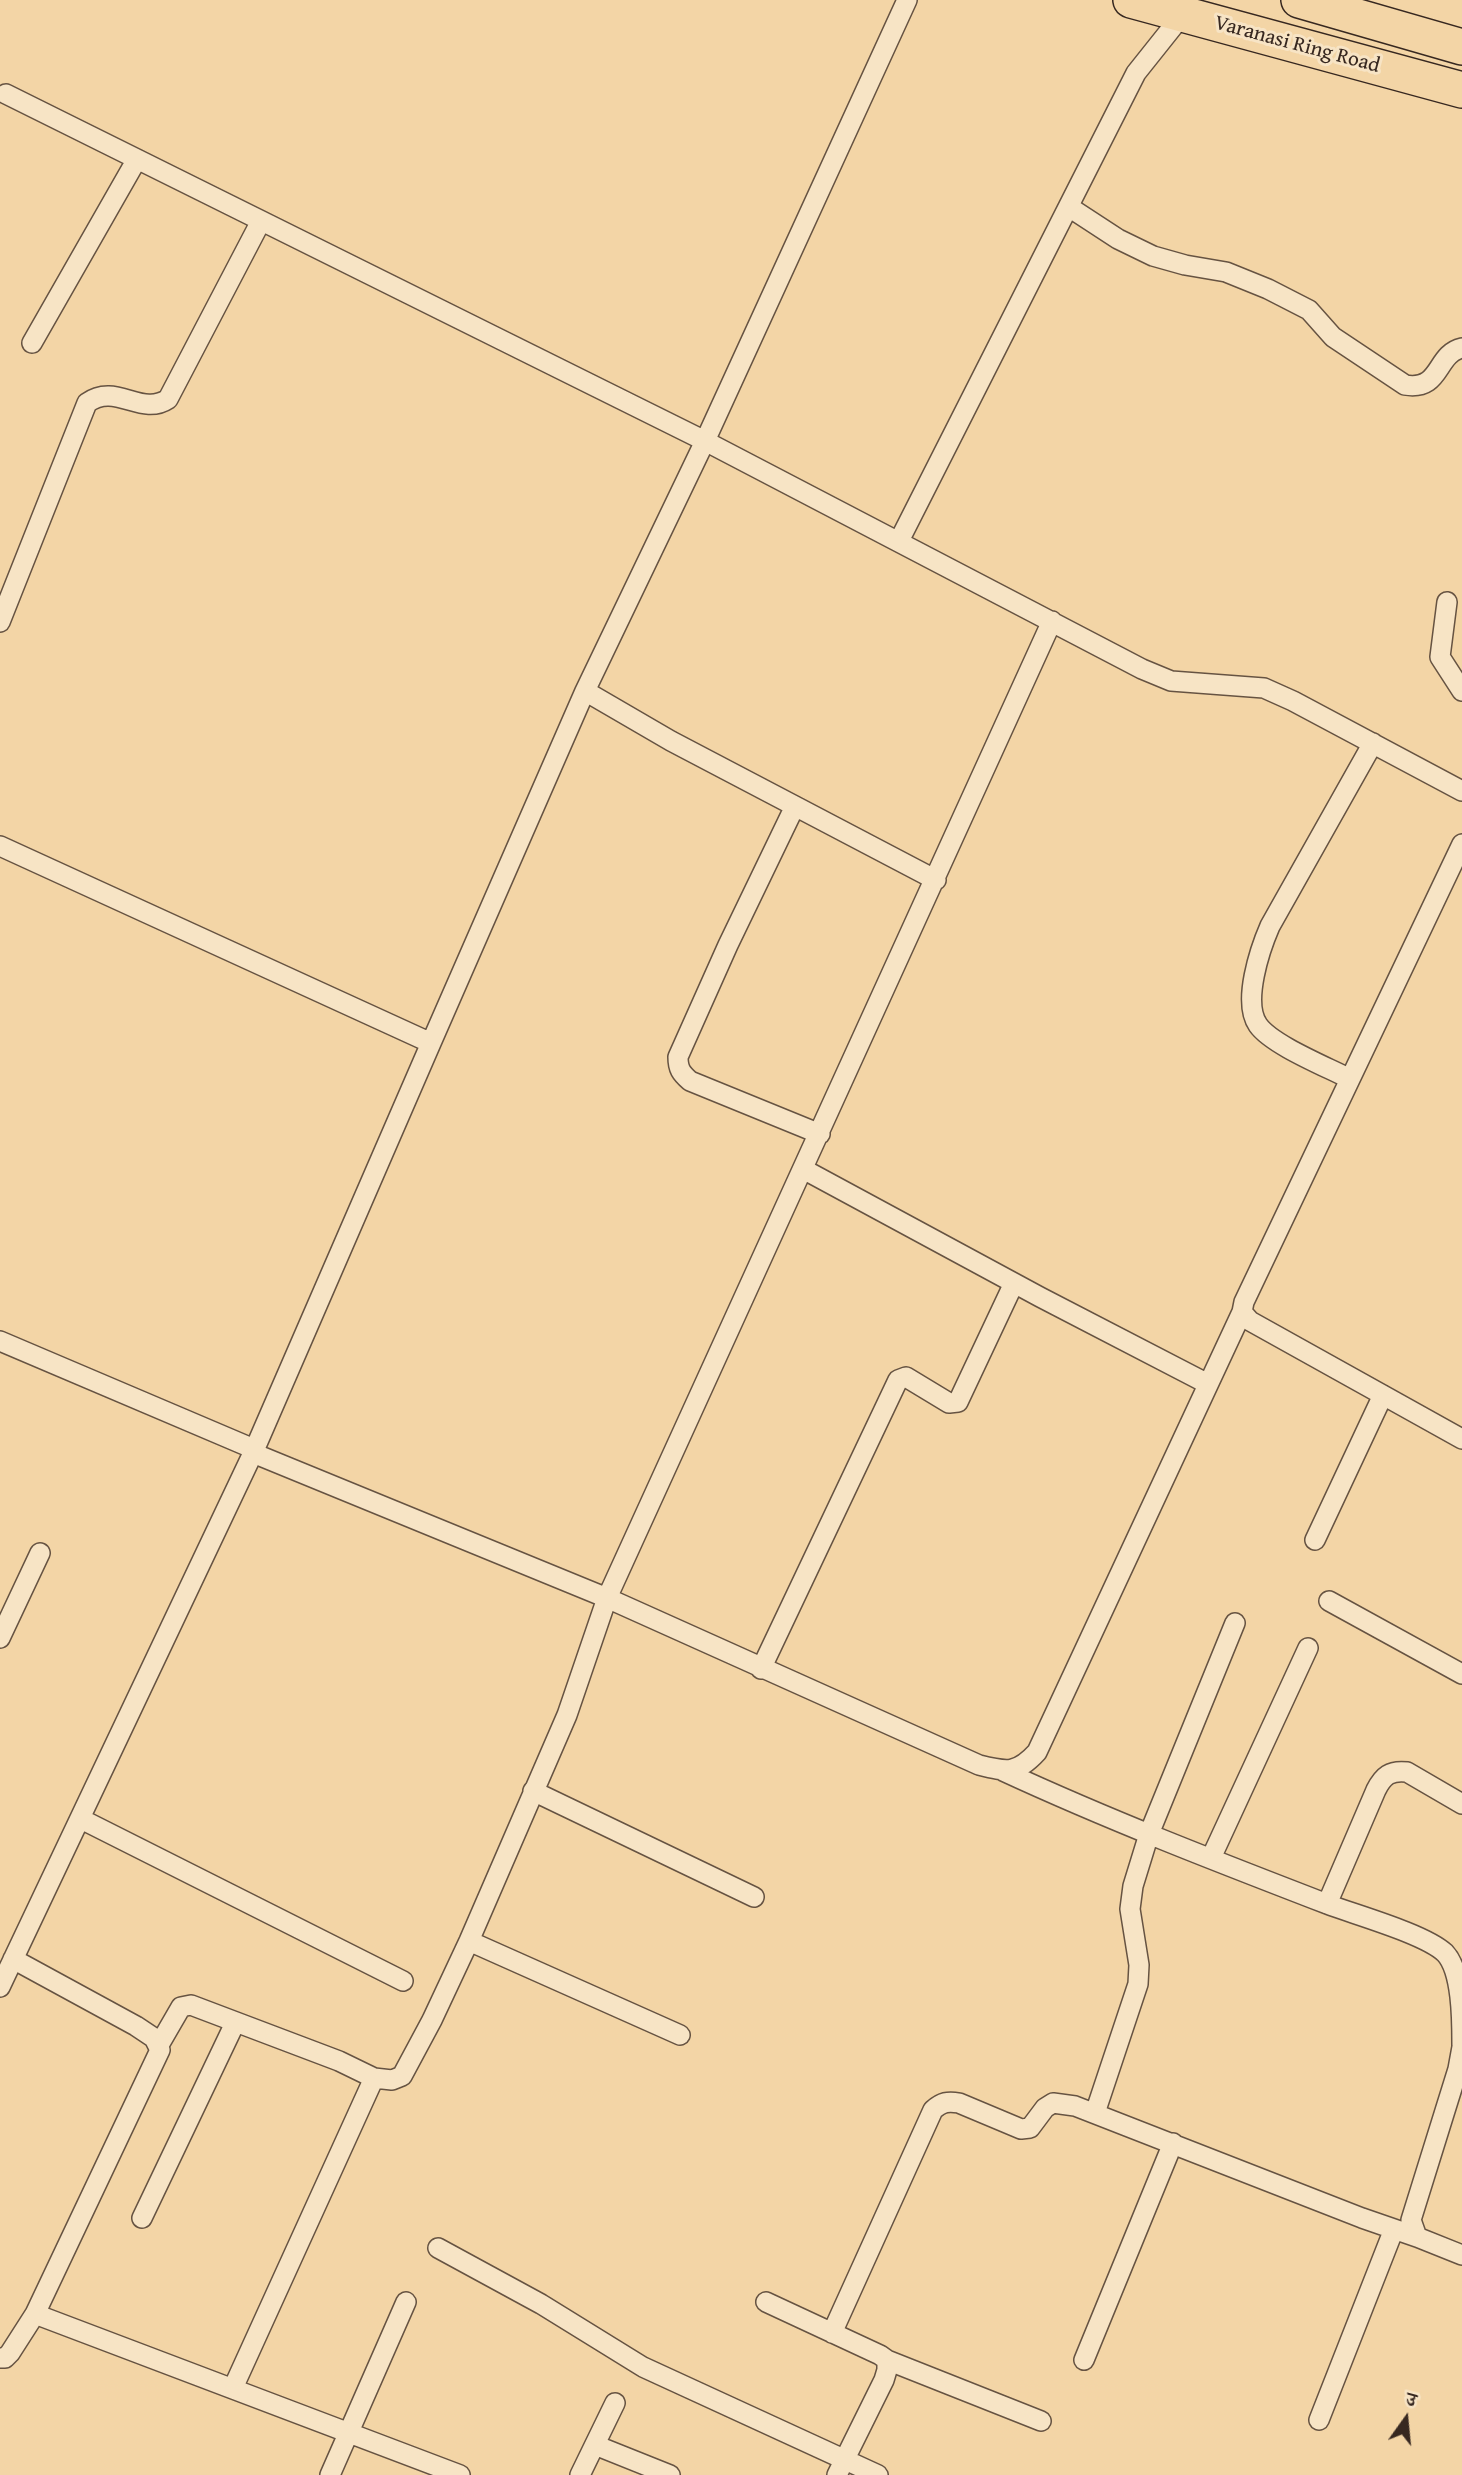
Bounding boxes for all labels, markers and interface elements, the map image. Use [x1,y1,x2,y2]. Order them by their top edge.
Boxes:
street label: Varanasi Ring Road [1212,11,1382,79]
north arrow [1371,2384,1441,2454]
text: उ [1403,2384,1420,2413]

